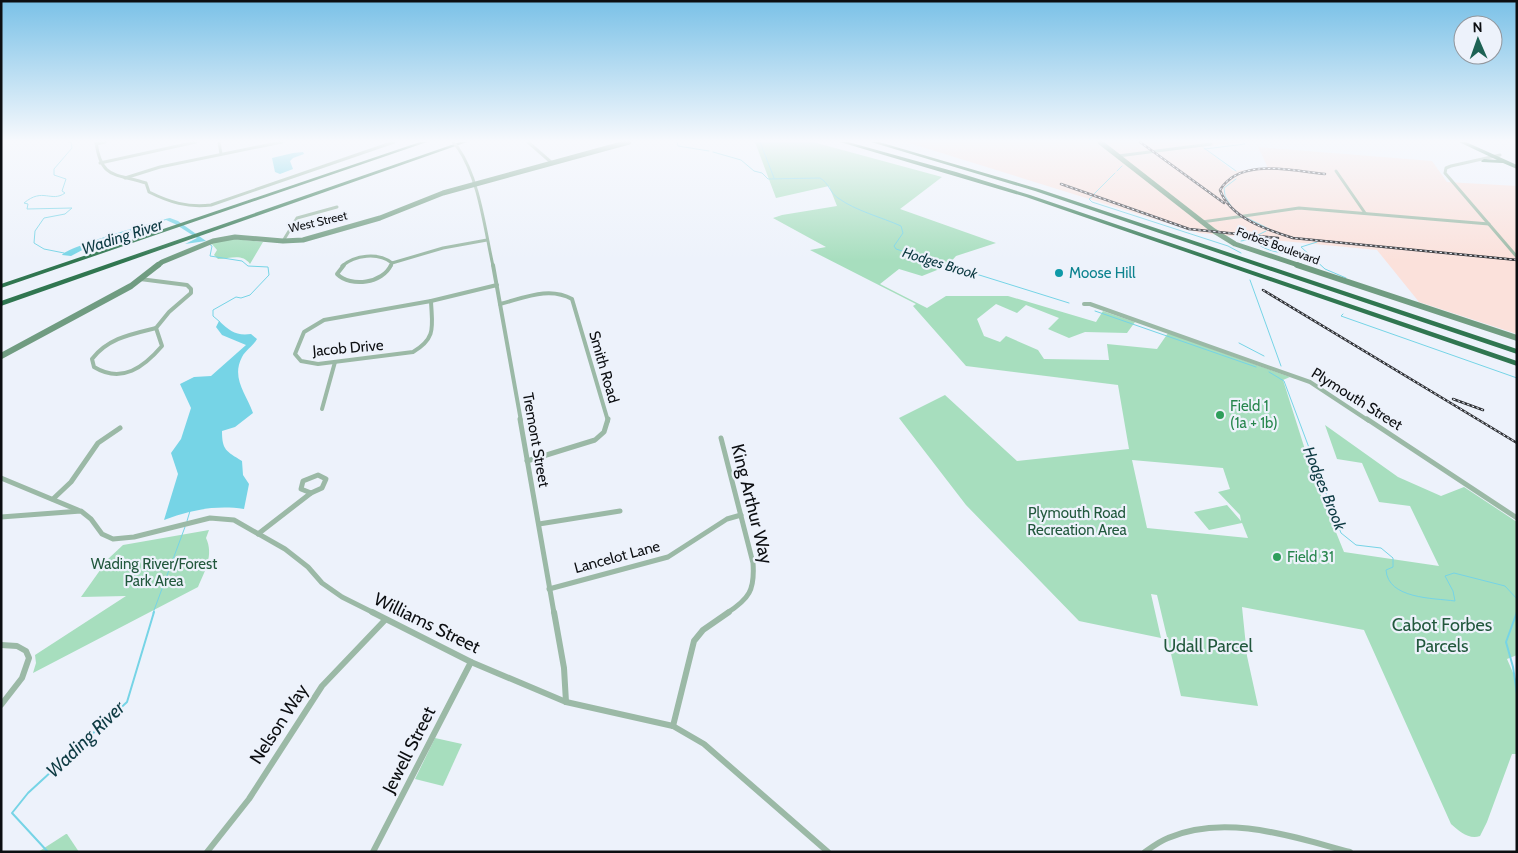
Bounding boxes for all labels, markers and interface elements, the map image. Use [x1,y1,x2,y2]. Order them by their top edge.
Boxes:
north arrow [1453,15,1503,65]
text: N [1472,18,1483,36]
street label: West Street [287,208,349,236]
water label: Wading River [79,214,166,259]
street label: Forbes Boulevard [1235,224,1322,268]
water label: Hodges Brook [900,243,981,283]
place label: Moose Hill [1069,264,1136,282]
marker: Moose Hill [1053,267,1065,279]
street label: Smith Road [585,329,623,405]
street label: Jacob Drive [311,336,385,360]
street label: Plymouth Street [1308,364,1406,434]
street label: Tremont Street [519,391,553,489]
place label: Field 1 (1a + 1b) [1230,397,1278,432]
marker: Field 1 (1a + 1b) [1214,409,1226,421]
street label: King Arthur Way [726,442,778,566]
water label: Hodges Brook [1299,444,1350,534]
park label: Plymouth Road Recreation Area [1027,504,1128,539]
street label: Lancelot Lane [572,537,662,577]
place label: Field 31 [1287,548,1334,566]
marker: Field 31 [1271,551,1283,563]
park label: Wading River/Forest Park Area [91,555,217,590]
street label: Williams Street [370,588,484,658]
park label: Cabot Forbes Parcels [1392,614,1492,657]
park label: Udall Parcel [1163,635,1254,657]
street label: Nelson Way [245,680,313,768]
water label: Wading River [41,695,130,782]
street label: Jewell Street [377,703,440,798]

